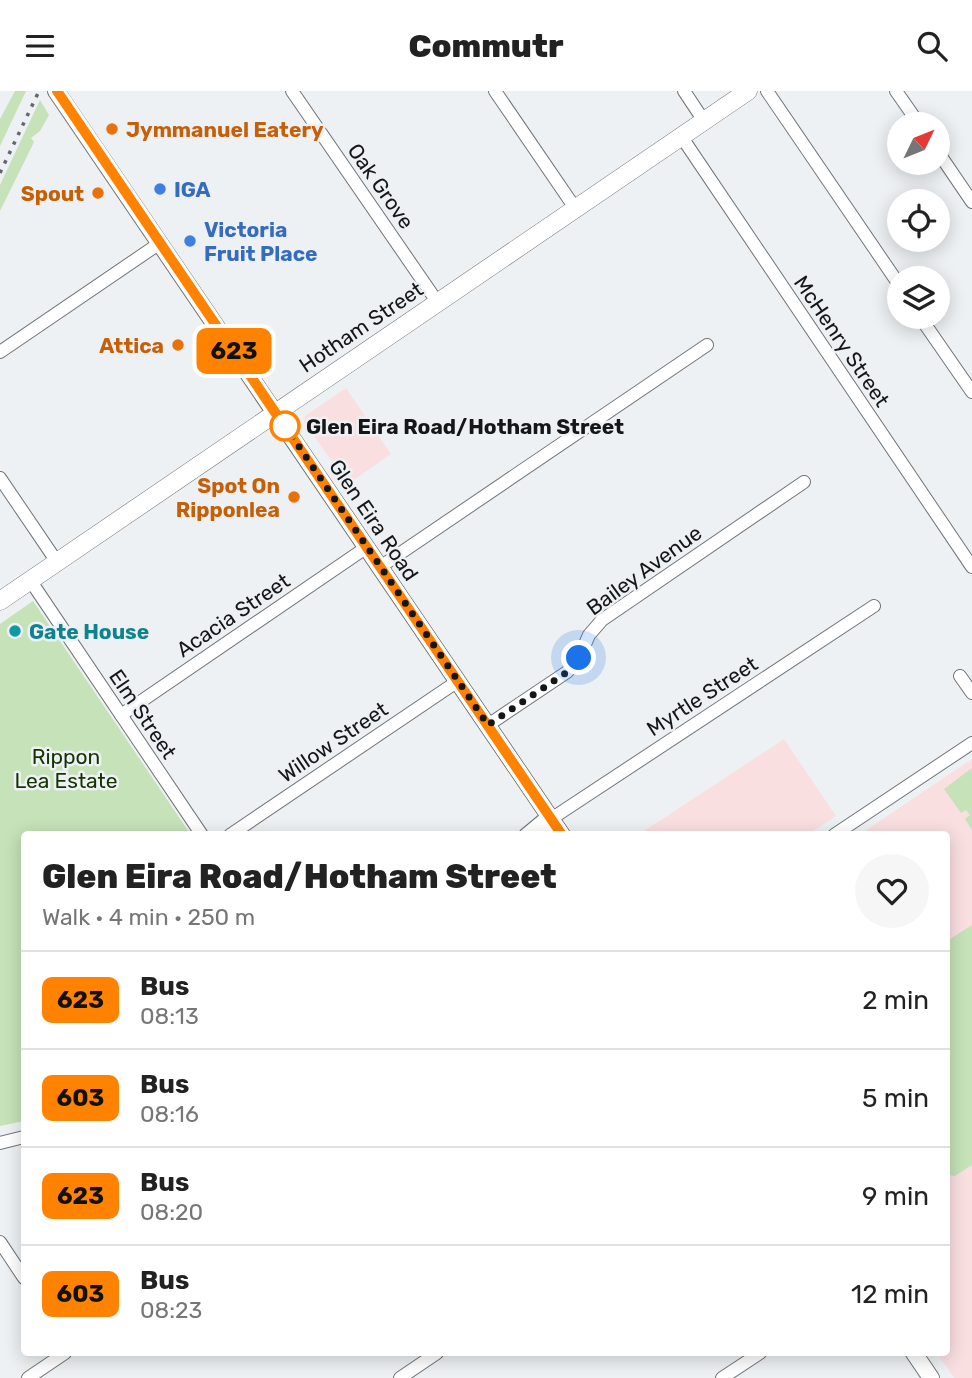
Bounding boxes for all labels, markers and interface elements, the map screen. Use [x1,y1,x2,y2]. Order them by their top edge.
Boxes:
icon: menu [21,27,59,65]
text: Commutr [409,27,563,65]
icon: search [913,27,951,65]
north arrow [887,112,950,175]
map controls [887,112,950,329]
place label: Jymmanuel Eatery [126,117,324,142]
marker: Jymmanuel Eatery [104,121,120,137]
street label: Oak Grove [343,139,419,233]
place label: IGA [174,177,211,202]
place label: Spout [21,181,84,206]
marker: IGA [152,181,168,197]
marker: Spout [90,185,106,201]
button: locate [887,189,950,252]
place label: Victoria Fruit Place [204,217,318,266]
marker: Victoria Fruit Place [182,233,198,249]
button: layers [887,266,950,329]
street label: McHenry Street [789,271,895,411]
street label: Hotham Street [294,276,428,378]
line badge: 623 [194,328,274,374]
place label: Attica [99,333,164,358]
marker: Attica [170,337,186,353]
text: 623 [210,337,258,365]
marker: Glen Eira Road/Hotham Street [270,411,300,441]
place label: Glen Eira Road/Hotham Street [306,414,624,439]
street label: Glen Eira Road [324,454,424,586]
place label: Spot On Ripponlea [176,473,280,522]
marker: Spot On Ripponlea [286,489,302,505]
street label: Bailey Avenue [582,520,706,620]
street label: Acacia Street [172,568,294,662]
place label: Gate House [29,619,149,644]
marker: Gate House [7,623,23,639]
your location [561,640,596,675]
street label: Myrtle Street [642,651,762,741]
street label: Elm Street [104,665,182,763]
street label: Willow Street [274,696,392,788]
park label: Rippon Lea Estate [14,744,118,793]
button: heart [855,854,929,928]
text: Glen Eira Road/Hotham Street [42,857,557,896]
text: Walk · 4 min · 250 m [42,903,255,931]
text: Bus [140,971,189,1002]
text: 2 min [862,985,929,1016]
text: 623 [57,986,104,1014]
text: 08:13 [140,1002,199,1030]
text: Bus [140,1069,189,1100]
text: 5 min [862,1083,929,1114]
text: 603 [57,1084,104,1112]
text: 08:16 [140,1100,199,1128]
text: Bus [140,1167,189,1198]
text: 9 min [862,1181,929,1212]
text: 623 [57,1182,104,1210]
text: 08:20 [140,1198,203,1226]
text: Bus [140,1265,189,1296]
text: 12 min [851,1279,929,1310]
text: 603 [57,1280,104,1308]
text: 08:23 [140,1296,202,1324]

